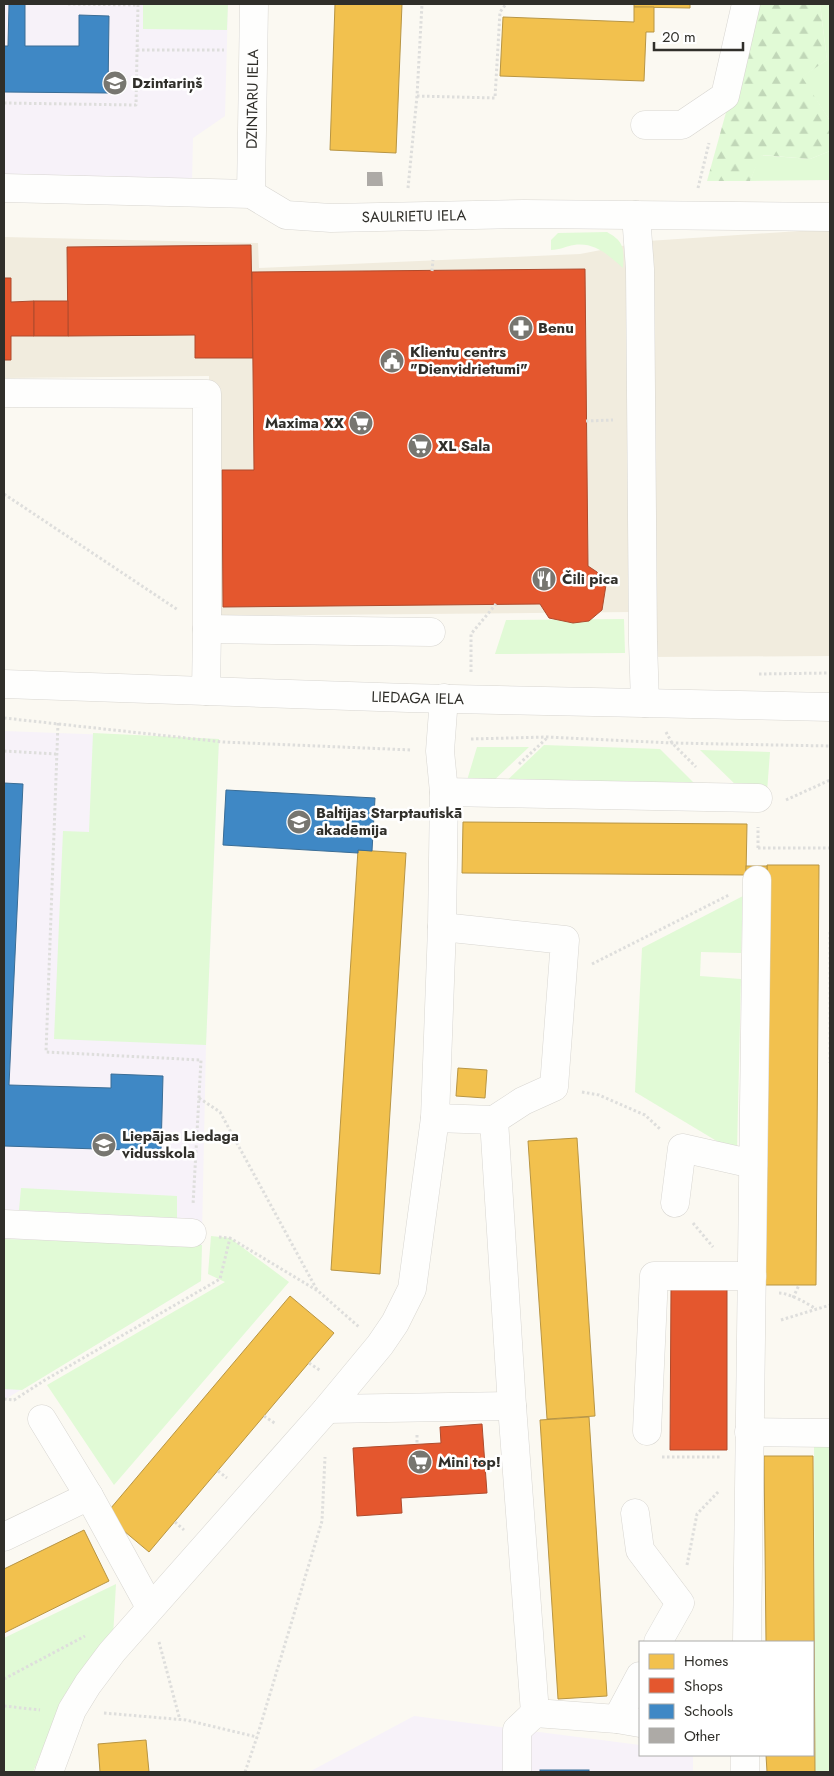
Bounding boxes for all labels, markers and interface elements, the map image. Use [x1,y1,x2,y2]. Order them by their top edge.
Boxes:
scale bar [654,20,743,52]
text: 20 m [662,26,696,48]
street label: DZINTARU IELA [241,49,264,149]
school or university icon: Dzintariņš [102,70,128,96]
place label: Dzintariņš [132,72,202,94]
street label: SAULRIETU IELA [361,204,467,228]
pharmacy icon: Benu [508,315,534,341]
place label: Benu [538,317,574,339]
place label: Klientu centrs "Dienvidrietumi" [410,341,528,380]
public building icon: Klientu centrs "Dienvidrietumi" [379,348,405,374]
supermarket icon: Maxima XX [348,410,374,436]
place label: Maxima XX [265,412,345,434]
supermarket icon: XL Sala [407,433,433,459]
place label: XL Sala [438,435,490,457]
restaurant icon: Čili pica [531,566,557,592]
place label: Čili pica [562,568,618,590]
street label: LIEDAGA IELA [371,686,464,710]
place label: Baltijas Starptautiskā akadēmija [316,802,462,841]
school or university icon: Baltijas Starptautiskā akadēmija [286,809,312,835]
place label: Liepājas Liedaga vidusskola [121,1125,239,1164]
school or university icon: Liepājas Liedaga vidusskola [91,1132,117,1158]
supermarket icon: Mini top! [407,1449,433,1475]
place label: Mini top! [438,1451,501,1473]
legend [639,1641,814,1756]
text: Homes [684,1650,728,1672]
text: Shops [684,1675,723,1697]
text: Schools [684,1700,733,1722]
text: Other [684,1725,721,1747]

